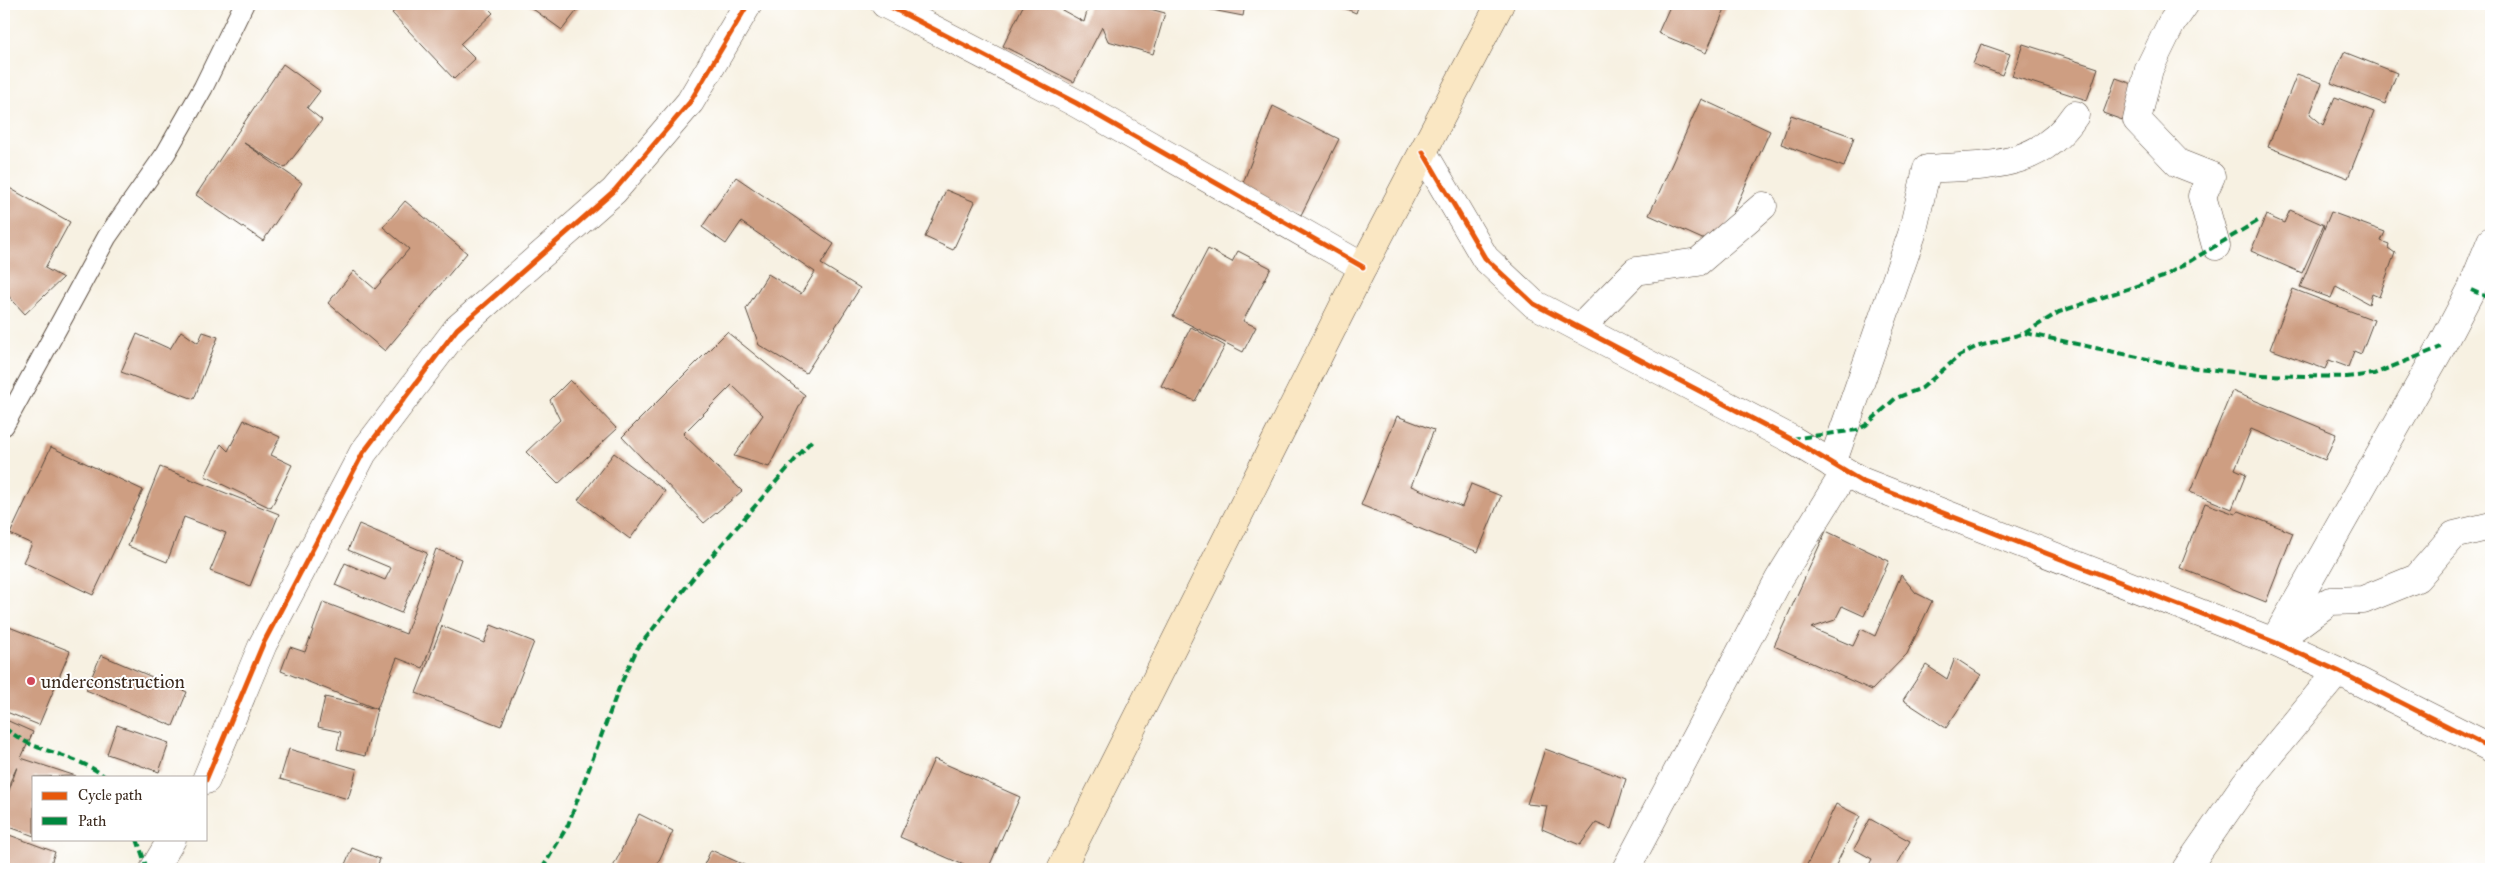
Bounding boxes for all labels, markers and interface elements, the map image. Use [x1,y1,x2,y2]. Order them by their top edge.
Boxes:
place label: underconstruction [41,670,185,693]
marker: underconstruction [25,675,37,687]
legend [32,776,208,840]
text: Cycle path [78,786,143,804]
text: Path [78,812,107,830]

